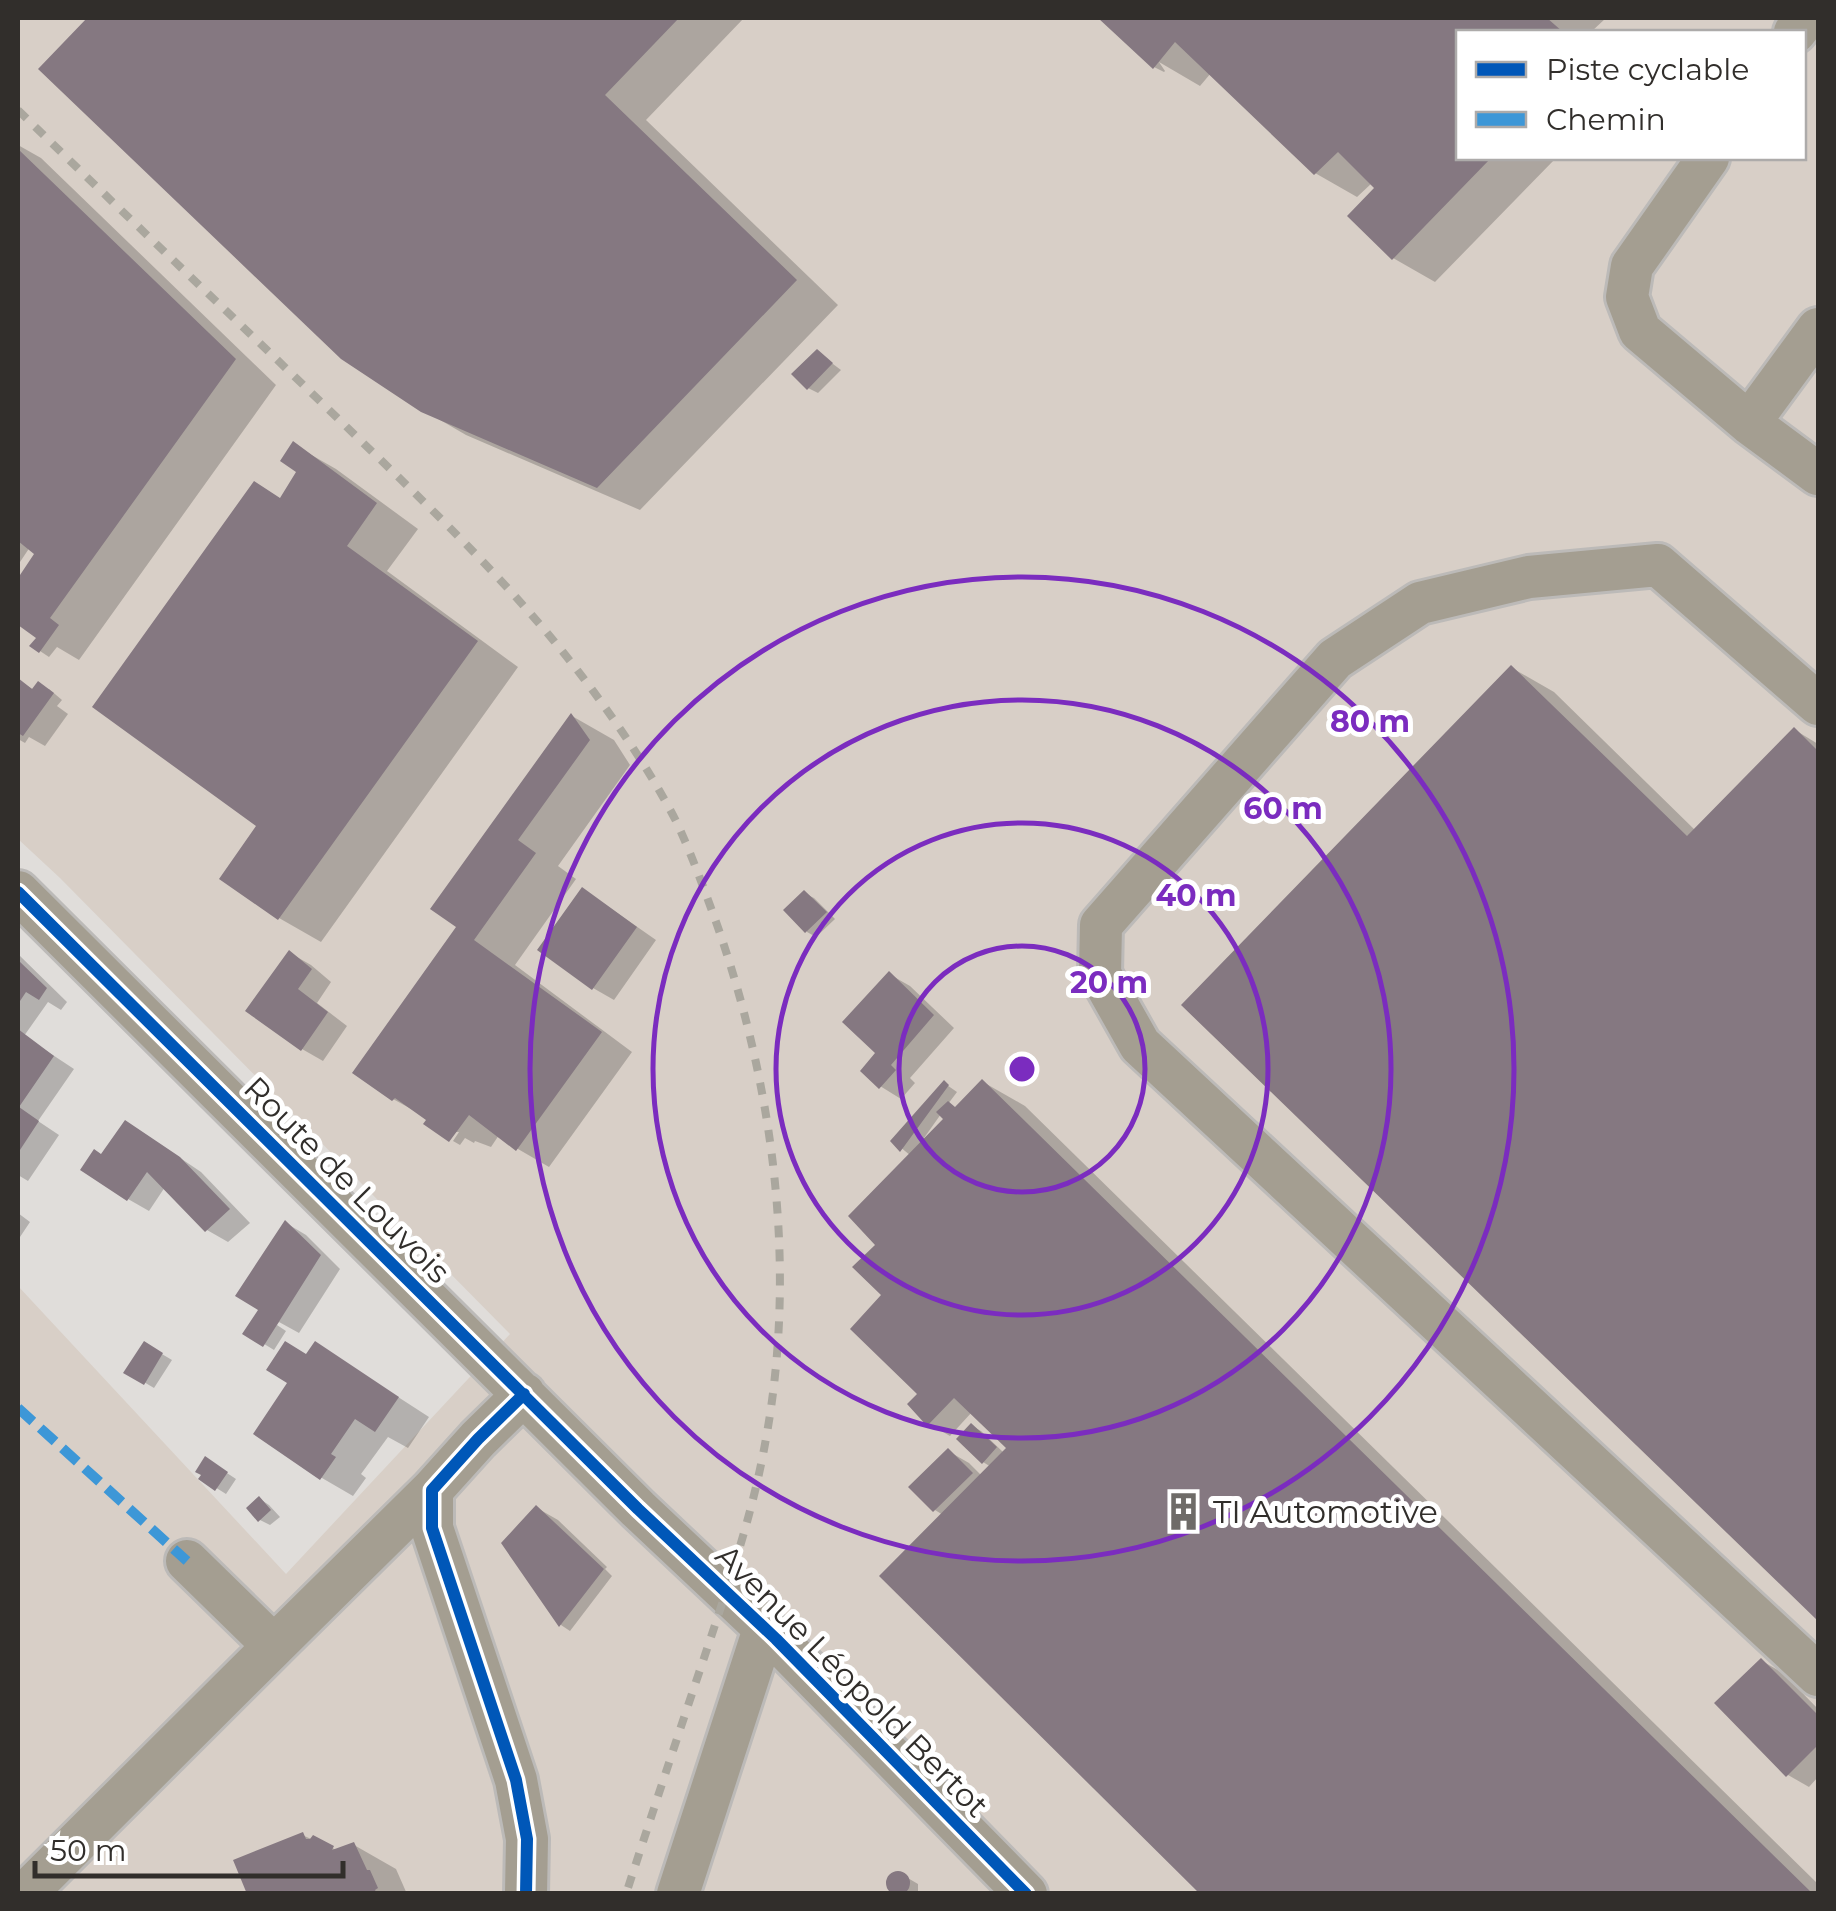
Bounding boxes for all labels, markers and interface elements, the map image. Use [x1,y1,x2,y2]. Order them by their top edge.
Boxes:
legend [1456,30,1806,160]
text: Piste cyclable [1546,51,1749,88]
text: Chemin [1546,101,1666,138]
text: 80 m [1330,703,1410,740]
text: 60 m [1243,790,1323,827]
text: 40 m [1156,877,1237,914]
text: 20 m [1070,964,1148,1001]
centre of rings [1004,1051,1040,1087]
street label: Route de Louvois [236,1068,459,1291]
building icon: TI Automotive [1162,1491,1204,1533]
place label: TI Automotive [1213,1492,1438,1531]
street label: Avenue Léopold Bertot [708,1536,997,1825]
scale bar [35,1816,342,1878]
text: 50 m [50,1832,127,1869]

